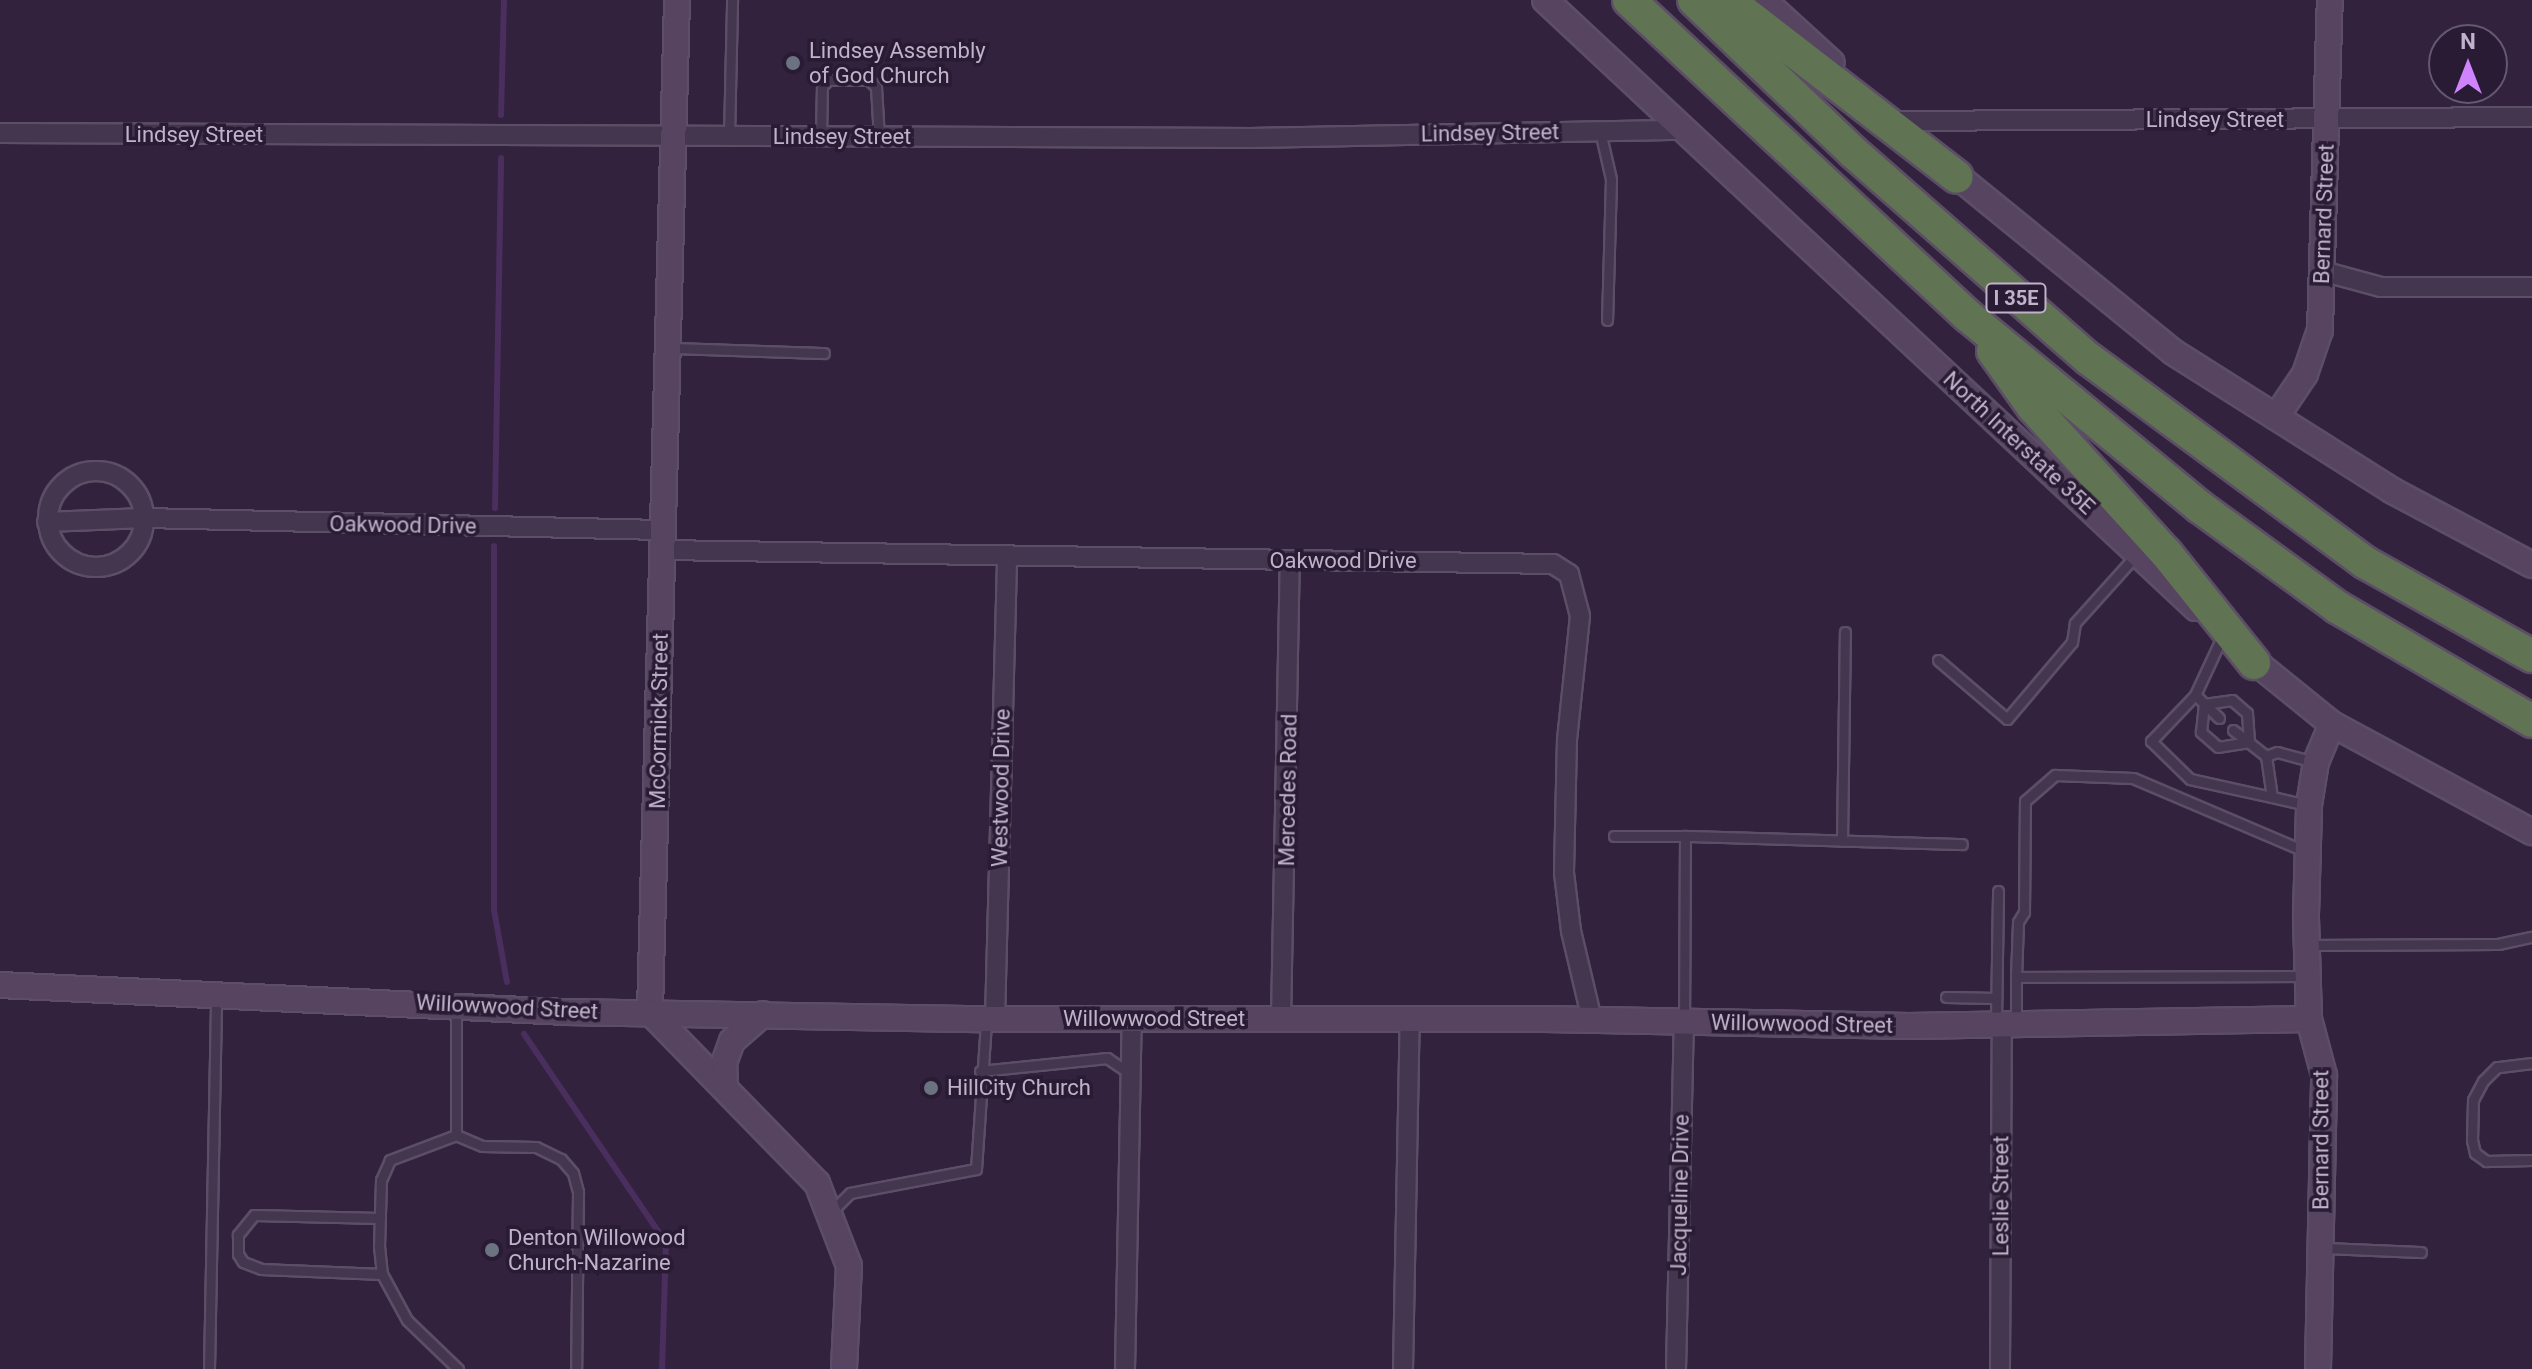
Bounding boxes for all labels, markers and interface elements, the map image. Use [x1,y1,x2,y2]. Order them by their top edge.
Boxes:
north arrow [2428,24,2508,104]
text: N [2460,29,2476,54]
place label: Lindsey Assembly of God Church [809,37,986,88]
marker: Lindsey Assembly of God Church [784,54,802,72]
street label: Lindsey Street [2146,107,2284,133]
street label: Lindsey Street [1421,119,1559,147]
street label: Lindsey Street [125,122,263,148]
street label: Lindsey Street [773,124,911,150]
street label: Bernard Street [2308,144,2340,284]
road number: I 35E [1984,282,2048,314]
street label: North Interstate 35E [1938,366,2100,520]
street label: Oakwood Drive [329,511,477,539]
street label: Oakwood Drive [1269,548,1417,574]
street label: McCormick Street [644,633,674,809]
street label: Westwood Drive [986,709,1016,867]
street label: Mercedes Road [1273,713,1303,867]
street label: Willowwood Street [415,989,599,1025]
street label: Willowwood Street [1063,1006,1245,1032]
street label: Willowwood Street [1711,1009,1893,1039]
street label: Bernard Street [2308,1070,2334,1210]
place label: HillCity Church [947,1075,1091,1101]
marker: HillCity Church [922,1079,940,1097]
street label: Jacqueline Drive [1665,1114,1695,1276]
street label: Leslie Street [1988,1136,2014,1256]
place label: Denton Willowood Church-Nazarine [508,1224,686,1276]
marker: Denton Willowood Church-Nazarine [483,1241,501,1259]

